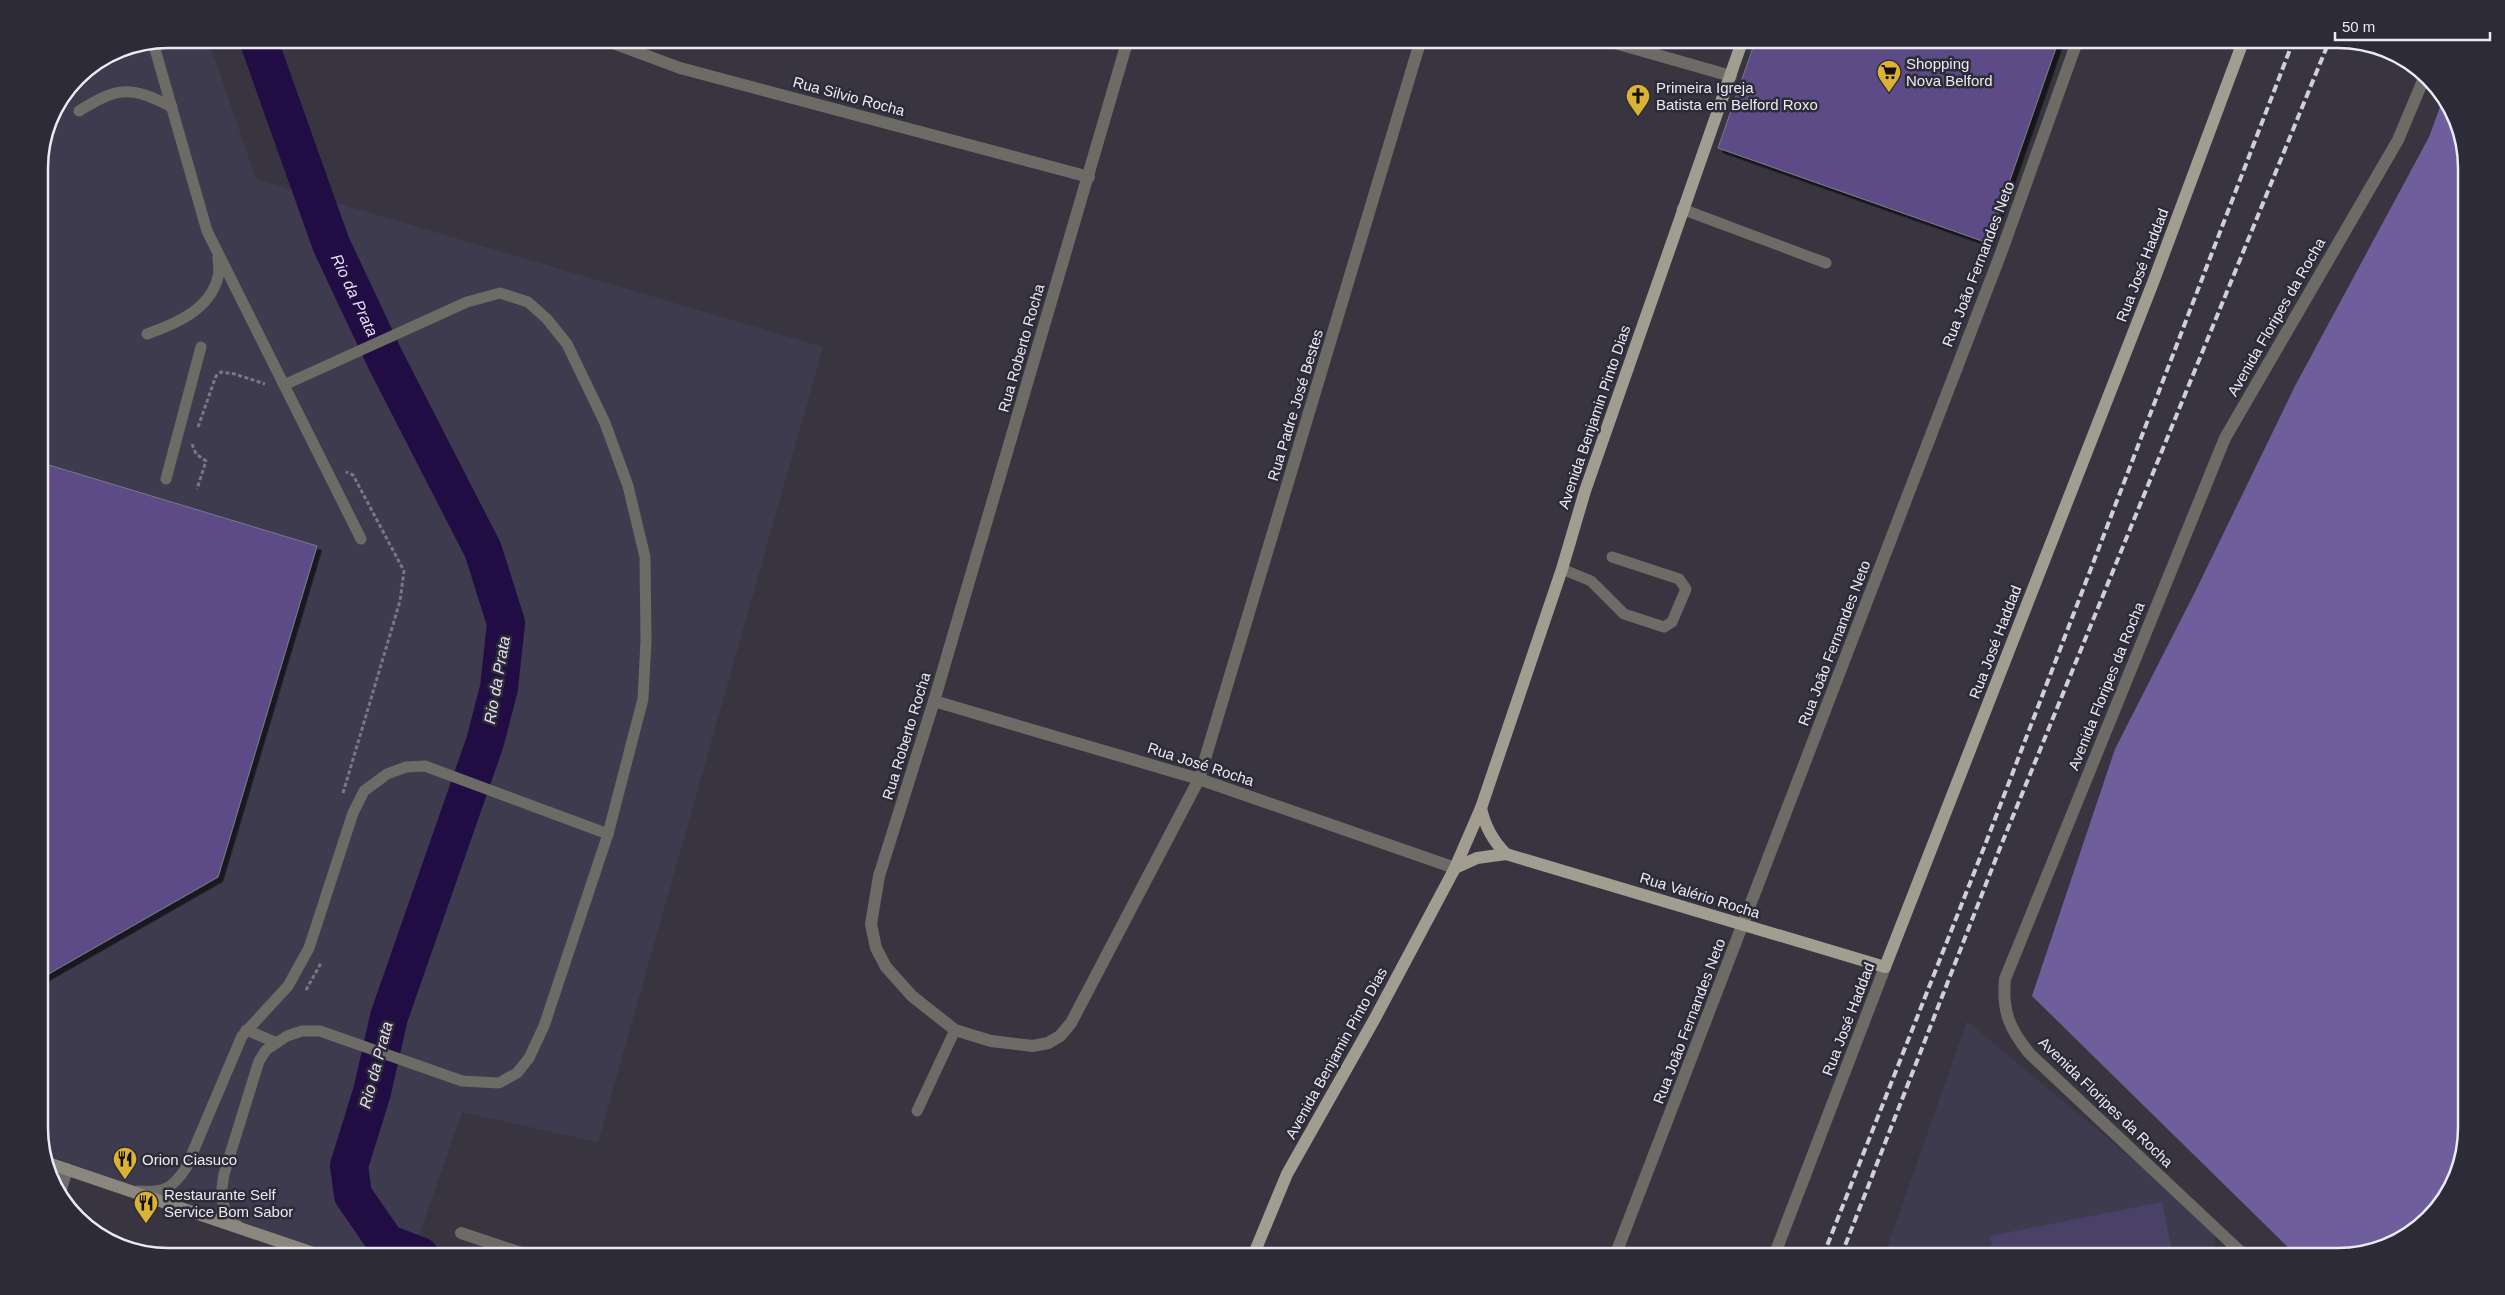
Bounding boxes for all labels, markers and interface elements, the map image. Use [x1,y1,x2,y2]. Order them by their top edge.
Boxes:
scale bar [2335,10,2490,42]
text: 50 m [2342,18,2375,35]
place label: Shopping Nova Belford [1906,55,1993,89]
supermarket icon: Shopping Nova Belford [1876,59,1902,93]
street label: Rua Silvio Rocha [791,73,907,119]
place label: Primeira Igreja Batista em Belford Roxo [1656,79,1818,113]
church icon: Primeira Igreja Batista em Belford Roxo [1625,83,1651,117]
street label: Rua João Fernandes Neto [1939,179,2017,349]
street label: Rua José Haddad [2113,206,2171,324]
street label: Avenida Floripes da Rocha [2224,234,2329,399]
water label: Rio da Prata [328,251,382,339]
street label: Rua Roberto Rocha [995,281,1048,414]
street label: Avenida Benjamin Pinto Dias [1555,323,1633,511]
street label: Rua Padre José Bestes [1264,327,1326,483]
street label: Rua João Fernandes Neto [1795,558,1873,728]
street label: Rua José Haddad [1966,583,2024,701]
street label: Avenida Floripes da Rocha [2064,599,2148,773]
water label: Rio da Prata [481,635,513,725]
street label: Rua Roberto Rocha [878,669,934,802]
street label: Rua José Rocha [1146,739,1257,789]
street label: Rua Valério Rocha [1638,869,1763,922]
street label: Rua João Fernandes Neto [1650,936,1728,1106]
street label: Rua José Haddad [1819,960,1877,1078]
street label: Avenida Benjamin Pinto Dias [1282,964,1390,1142]
water label: Rio da Prata [356,1020,396,1110]
street label: Avenida Floripes da Rocha [2035,1033,2177,1171]
restaurant icon: Orion Ciasuco [112,1146,138,1180]
place label: Orion Ciasuco [142,1151,237,1168]
place label: Restaurante Self Service Bom Sabor [164,1186,293,1220]
restaurant icon: Restaurante Self Service Bom Sabor [133,1190,159,1224]

